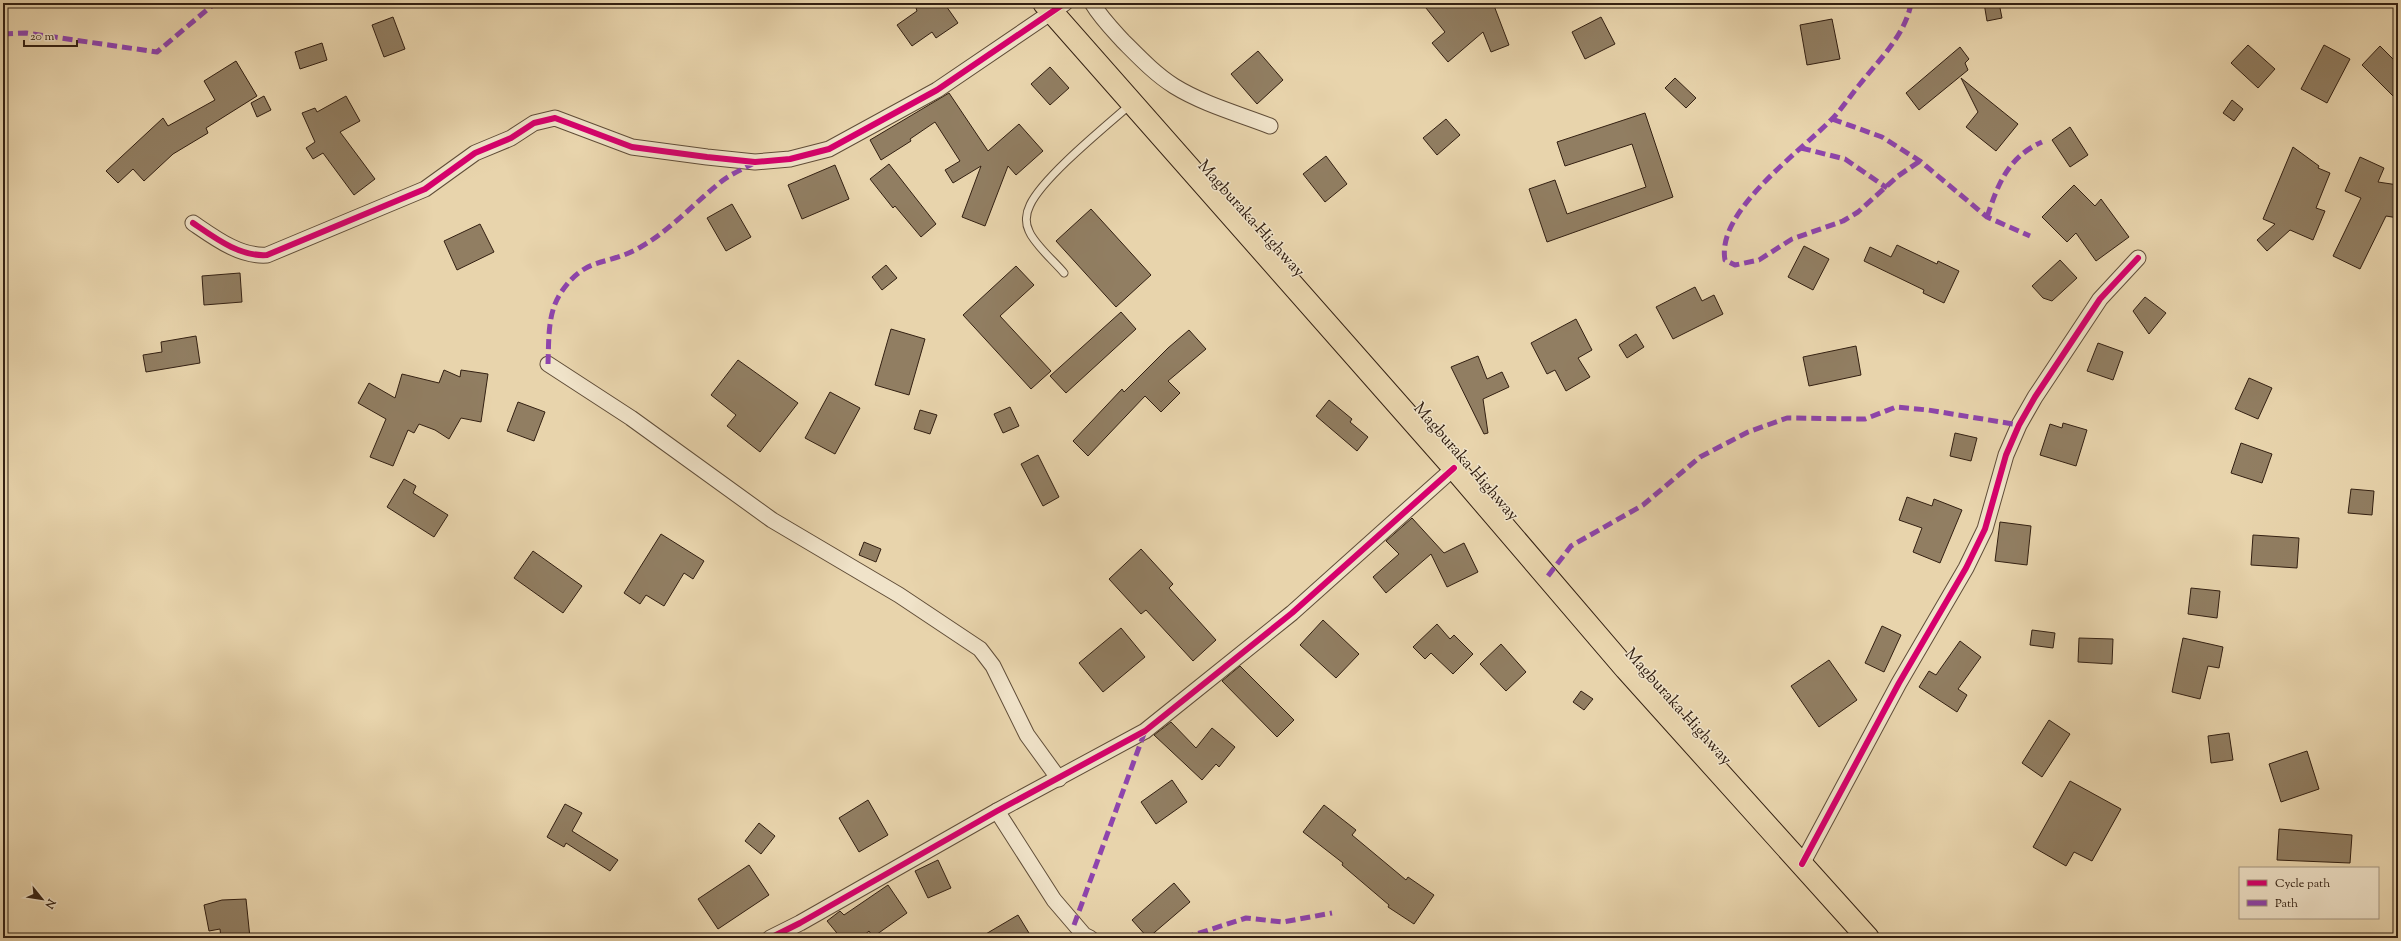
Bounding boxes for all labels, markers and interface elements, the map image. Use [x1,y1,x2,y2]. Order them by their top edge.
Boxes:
scale bar [24,22,77,48]
text: 20 m [30,28,55,46]
street label: Magburaka Highway [1191,155,1310,284]
street label: Magburaka Highway [1407,398,1524,527]
street label: Magburaka Highway [1618,643,1737,772]
legend [2239,867,2379,919]
text: Cycle path [2275,875,2330,893]
north arrow [22,879,62,919]
text: N [41,895,59,911]
text: Path [2275,895,2298,913]

